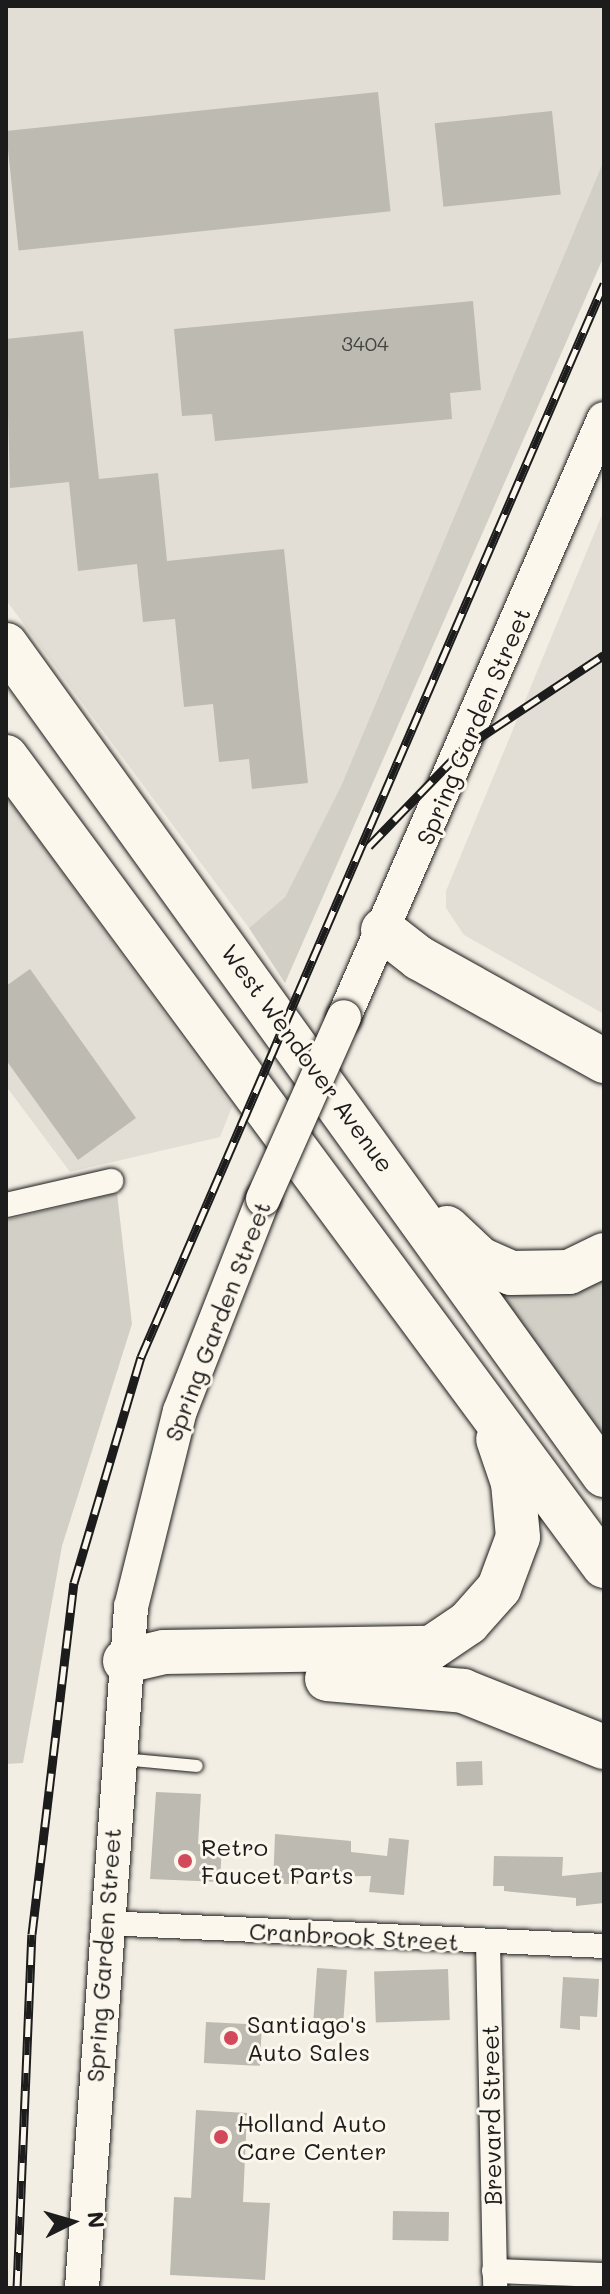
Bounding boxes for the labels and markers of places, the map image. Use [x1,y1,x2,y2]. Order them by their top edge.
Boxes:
place label: Retro Faucet Parts [201,1833,354,1889]
marker: Retro Faucet Parts [176,1852,194,1870]
place label: Santiago's Auto Sales [247,2010,370,2066]
marker: Santiago's Auto Sales [222,2029,240,2047]
place label: Holland Auto Care Center [237,2109,386,2165]
marker: Holland Auto Care Center [212,2128,230,2146]

